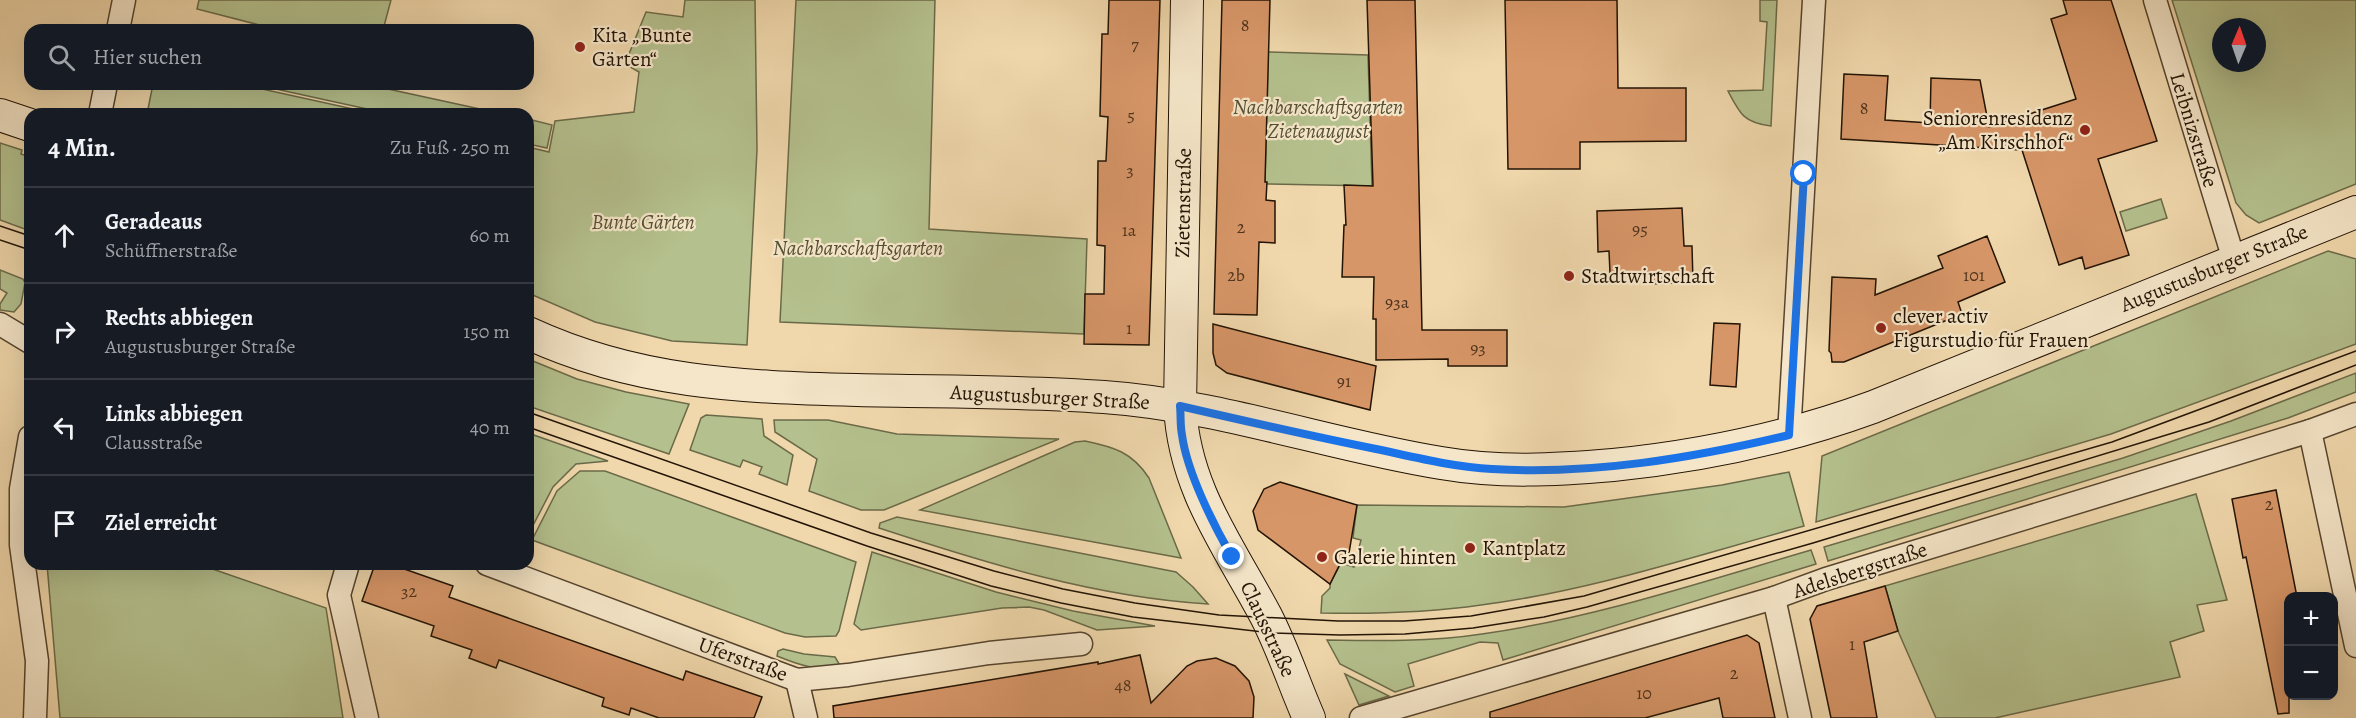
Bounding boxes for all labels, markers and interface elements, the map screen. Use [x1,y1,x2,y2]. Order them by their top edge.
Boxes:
house number: 8 [1241,13,1249,37]
north arrow [2212,18,2266,72]
place label: Kita „Bunte Gärten“ [592,21,692,73]
search box [24,24,534,90]
house number: 7 [1131,32,1139,56]
marker: Kita „Bunte Gärten“ [573,40,587,54]
icon: search [45,41,78,74]
text: Hier suchen [93,42,202,72]
street label: Leibnizstraße [2163,69,2225,191]
park label: Nachbarschaftsgarten Zietenaugust [1233,93,1403,145]
house number: 8 [1860,96,1868,120]
house number: 5 [1127,103,1135,127]
place label: Seniorenresidenz „Am Kirschhof“ [1923,104,2073,156]
marker: Seniorenresidenz „Am Kirschhof“ [2078,123,2092,137]
text: 4 Min. [48,130,116,165]
text: Zu Fuß · 250 m [390,134,510,161]
street label: Zietenstraße [1168,148,1198,258]
house number: 3 [1126,158,1134,182]
route start [1790,160,1816,186]
text: Geradeaus [105,207,202,237]
park label: Bunte Gärten [591,208,695,236]
house number: 2 [1237,215,1246,239]
house number: 95 [1632,217,1648,241]
house number: 1a [1122,218,1137,242]
street label: Augustusburger Straße [2115,218,2312,319]
icon: ahead [48,219,81,252]
text: 60 m [470,222,510,249]
park label: Nachbarschaftsgarten [773,234,943,262]
text: Schüffnerstraße [105,237,238,264]
place label: Stadtwirtschaft [1581,262,1715,290]
house number: 2b [1227,263,1245,287]
house number: 101 [1963,263,1985,287]
marker: Stadtwirtschaft [1562,269,1576,283]
house number: 93a [1385,290,1410,314]
place label: clever activ Figurstudio für Frauen [1893,302,2088,354]
text: Rechts abbiegen [105,303,253,333]
icon: right [48,315,81,348]
house number: 1 [1126,316,1132,340]
text: 150 m [463,318,510,345]
marker: clever activ Figurstudio für Frauen [1874,321,1888,335]
text: Augustusburger Straße [105,333,295,360]
house number: 93 [1470,336,1486,360]
house number: 91 [1337,369,1351,393]
street label: Augustusburger Straße [948,378,1151,416]
text: Links abbiegen [105,399,243,429]
icon: left [48,411,81,444]
text: 40 m [470,414,510,441]
text: Clausstraße [105,429,203,456]
house number: 2 [2265,492,2274,516]
icon: arrive [48,507,81,540]
text: Ziel erreicht [105,508,217,538]
place label: Kantplatz [1482,534,1566,562]
street label: Adelsbergstraße [1788,535,1931,605]
marker: Kantplatz [1463,541,1477,555]
route end [1218,543,1244,569]
place label: Galerie hinten [1334,543,1456,571]
marker: Galerie hinten [1315,550,1329,564]
street label: Clausstraße [1234,577,1302,681]
house number: 32 [401,579,417,603]
map controls [2284,592,2338,700]
button: + [2284,592,2338,646]
street label: Uferstraße [694,630,792,688]
house number: 1 [1849,632,1855,656]
button: − [2284,646,2338,700]
house number: 2 [1730,661,1739,685]
house number: 48 [1115,673,1131,697]
house number: 10 [1636,681,1652,705]

